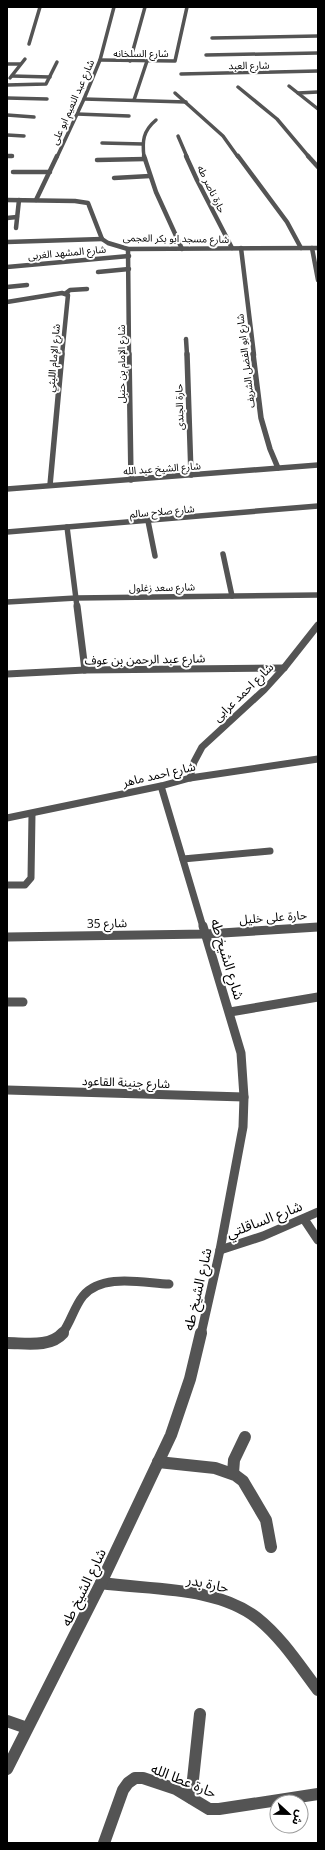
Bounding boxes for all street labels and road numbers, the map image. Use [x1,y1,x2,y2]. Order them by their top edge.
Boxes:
street label: شارع السلخانه [113,46,169,61]
street label: شارع عبد النعيم ابو على [47,57,98,147]
street label: شارع العبد [228,58,270,73]
street label: حارة ناصر طه [194,163,230,215]
street label: شارع مسجد ابو بكر العجمى [123,230,230,247]
street label: شارع المشهد الغربى [27,242,107,263]
street label: شارع ابو الفضل الشريف [232,313,259,409]
street label: شارع الإمام الليثي [43,323,65,393]
street label: شارع الإمام بن حنبل [114,325,130,403]
street label: حارة الجندى [171,383,187,430]
street label: شارع الشيخ عبد الله [123,458,201,479]
street label: شارع صلاح سالم [129,501,195,522]
street label: شارع سعد زغلول [129,579,195,596]
street label: شارع عبد الرحمن بن عوف [84,649,206,670]
street label: شارع احمد عرابى [209,659,278,726]
street label: شارع احمد ماهر [120,757,197,792]
street label: حارة على خليل [239,906,307,928]
street label: شارع 35 [87,914,127,933]
street label: شارع الشيخ طه [205,916,249,1003]
street label: شارع جنينة القاعود [82,1072,170,1093]
street label: شارع الساقلتي [223,1196,306,1244]
street label: شارع الشيخ طه [178,1246,218,1333]
street label: شارع الشيخ طه [56,1545,112,1630]
street label: حارة بدر [184,1569,231,1597]
street label: حارة عطا الله [149,1758,219,1802]

